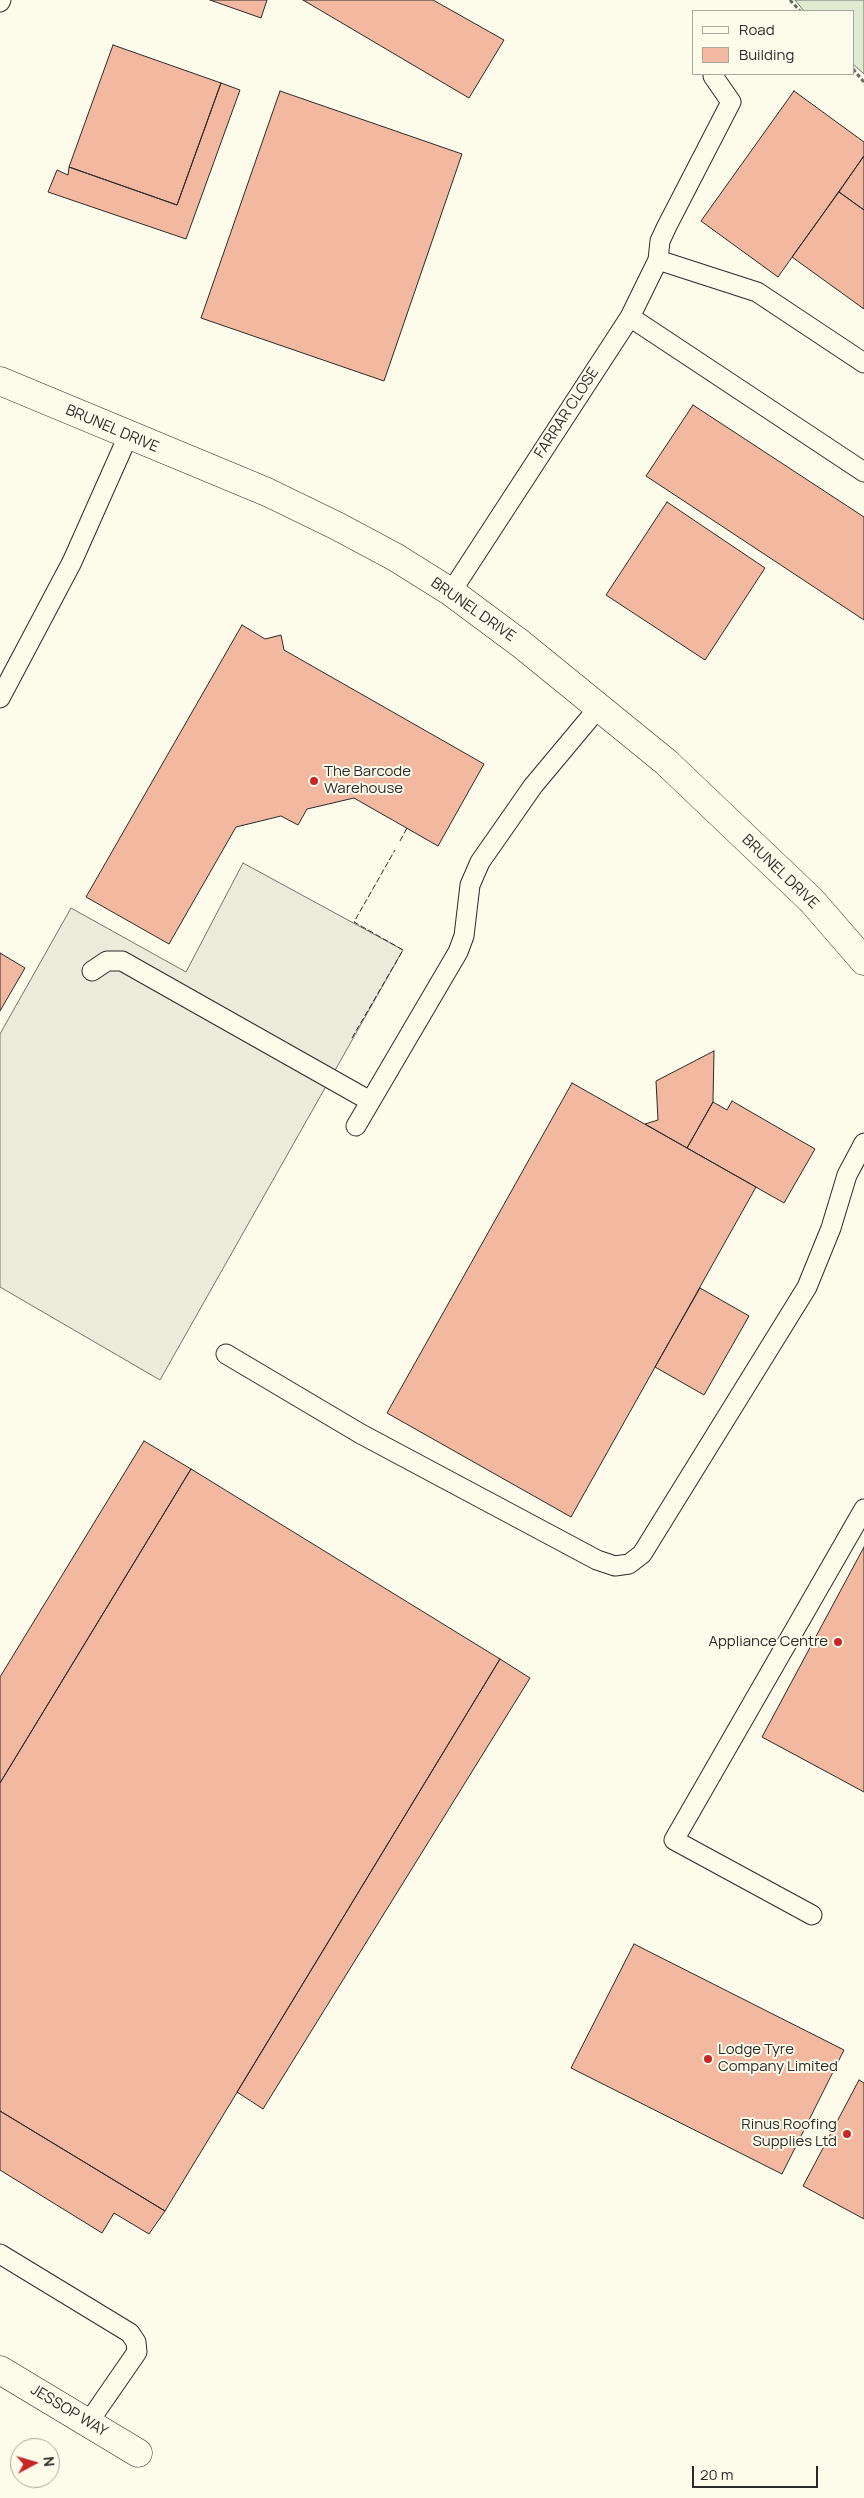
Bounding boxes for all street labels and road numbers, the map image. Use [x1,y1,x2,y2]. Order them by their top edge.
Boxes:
street label: FARRAR CLOSE [531,364,603,462]
street label: BRUNEL DRIVE [63,401,161,457]
street label: BRUNEL DRIVE [427,574,519,646]
street label: BRUNEL DRIVE [738,831,822,913]
street label: JESSOP WAY [27,2381,111,2441]

